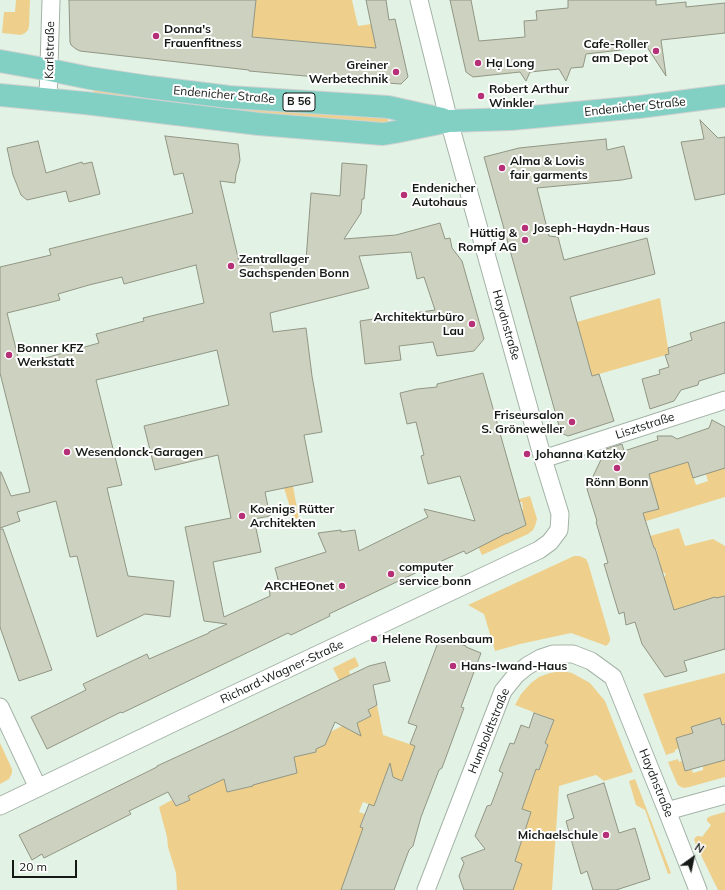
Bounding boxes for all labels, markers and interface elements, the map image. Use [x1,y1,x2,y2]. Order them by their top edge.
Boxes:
street label: Karlstraße [42,21,58,79]
place label: Donna's Frauenfitness [164,22,242,50]
marker: Donna's Frauenfitness [151,31,161,41]
place label: Cafe-Roller am Depot [583,37,648,65]
marker: Cafe-Roller am Depot [651,46,661,56]
place label: Hạ Long [486,56,534,70]
place label: Greiner Werbetechnik [309,58,388,86]
marker: Hạ Long [473,58,483,68]
marker: Greiner Werbetechnik [391,67,401,77]
place label: Robert Arthur Winkler [489,82,569,110]
street label: Endenicher Straße [173,83,275,107]
marker: Robert Arthur Winkler [476,91,486,101]
road number: B 56 [283,93,315,111]
street label: Endenicher Straße [584,95,686,119]
place label: Alma & Lovis fair garments [510,154,588,182]
marker: Alma & Lovis fair garments [497,163,507,173]
place label: Endenicher Autohaus [412,181,475,209]
marker: Endenicher Autohaus [399,190,409,200]
place label: Joseph-Haydn-Haus [533,221,650,235]
marker: Joseph-Haydn-Haus [520,223,530,233]
place label: Hüttig & Rompf AG [458,226,517,254]
marker: Hüttig & Rompf AG [520,235,530,245]
place label: Zentrallager Sachspenden Bonn [239,252,349,280]
marker: Zentrallager Sachspenden Bonn [226,261,236,271]
street label: Haydnstraße [489,288,523,362]
place label: Architekturbüro Lau [374,310,464,338]
marker: Architekturbüro Lau [467,319,477,329]
place label: Bonner KFZ Werkstatt [17,341,83,369]
marker: Bonner KFZ Werkstatt [4,350,14,360]
place label: Friseursalon S. Gröneweller [481,408,564,436]
street label: Lisztstraße [614,410,676,442]
marker: Friseursalon S. Gröneweller [567,417,577,427]
place label: Wesendonck-Garagen [75,445,203,459]
marker: Wesendonck-Garagen [62,447,72,457]
place label: Johanna Katzky [535,447,626,461]
marker: Johanna Katzky [522,449,532,459]
marker: Rönn Bonn [612,463,622,473]
place label: Rönn Bonn [586,475,648,489]
place label: Koenigs Rütter Architekten [250,502,334,530]
marker: Koenigs Rütter Architekten [237,511,247,521]
place label: computer service bonn [399,560,471,588]
marker: computer service bonn [386,569,396,579]
place label: ARCHEOnet [264,579,334,593]
marker: ARCHEOnet [337,581,347,591]
place label: Helene Rosenbaum [382,632,493,646]
marker: Helene Rosenbaum [369,634,379,644]
street label: Richard-Wagner-Straße [218,637,346,707]
place label: Hans-Iwand-Haus [461,659,567,673]
marker: Hans-Iwand-Haus [448,661,458,671]
street label: Humboldtstraße [465,686,513,776]
street label: Haydnstraße [636,747,676,819]
place label: Michaelschule [518,828,598,842]
marker: Michaelschule [601,830,611,840]
north arrow [673,838,713,878]
text: N [692,840,707,856]
scale bar [14,852,79,878]
text: 20 m [19,859,47,874]

